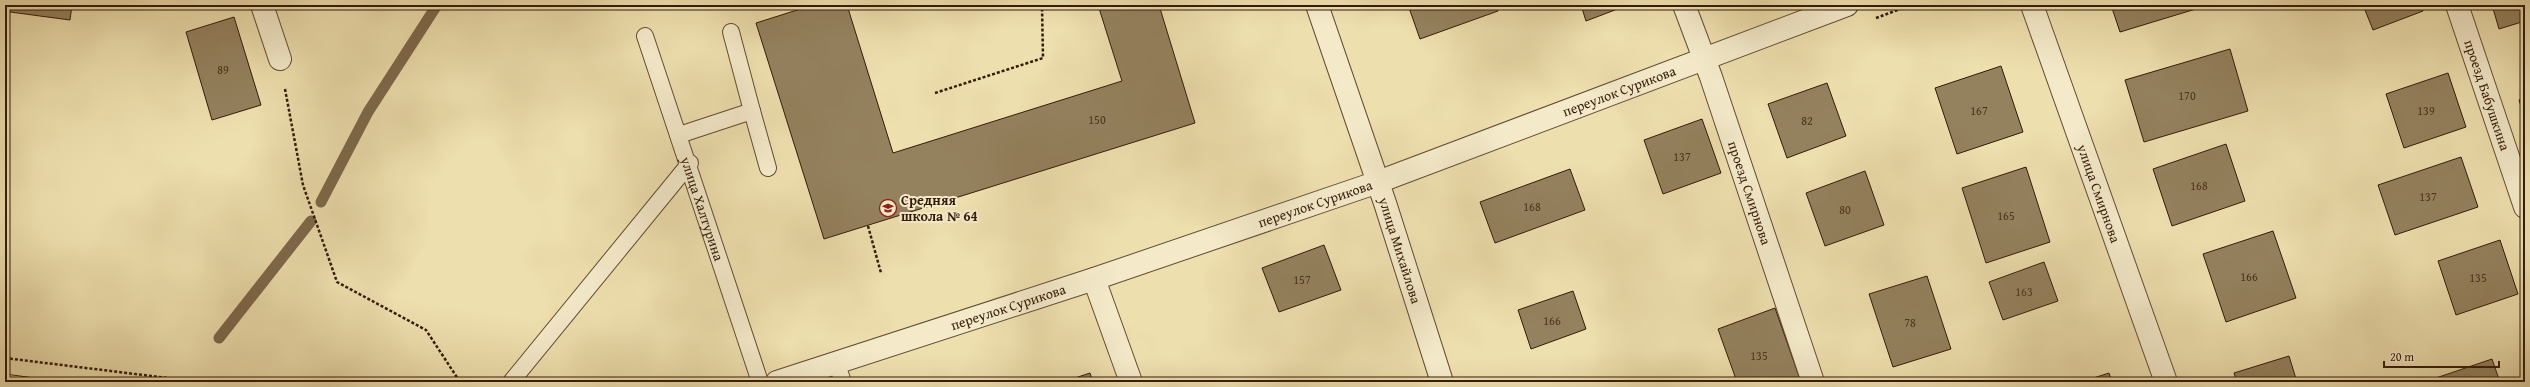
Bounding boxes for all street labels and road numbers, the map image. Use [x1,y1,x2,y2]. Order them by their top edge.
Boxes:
street label: проезд Бабушкина [2459,37,2515,153]
street label: переулок Сурикова [1559,60,1679,122]
street label: проезд Смирнова [1723,138,1776,248]
street label: улица Смирнова [2072,141,2126,246]
street label: улица Халтурина [675,153,729,264]
street label: переулок Сурикова [1255,175,1375,232]
street label: улица Михайлова [1373,193,1426,306]
street label: переулок Сурикова [948,279,1068,335]

